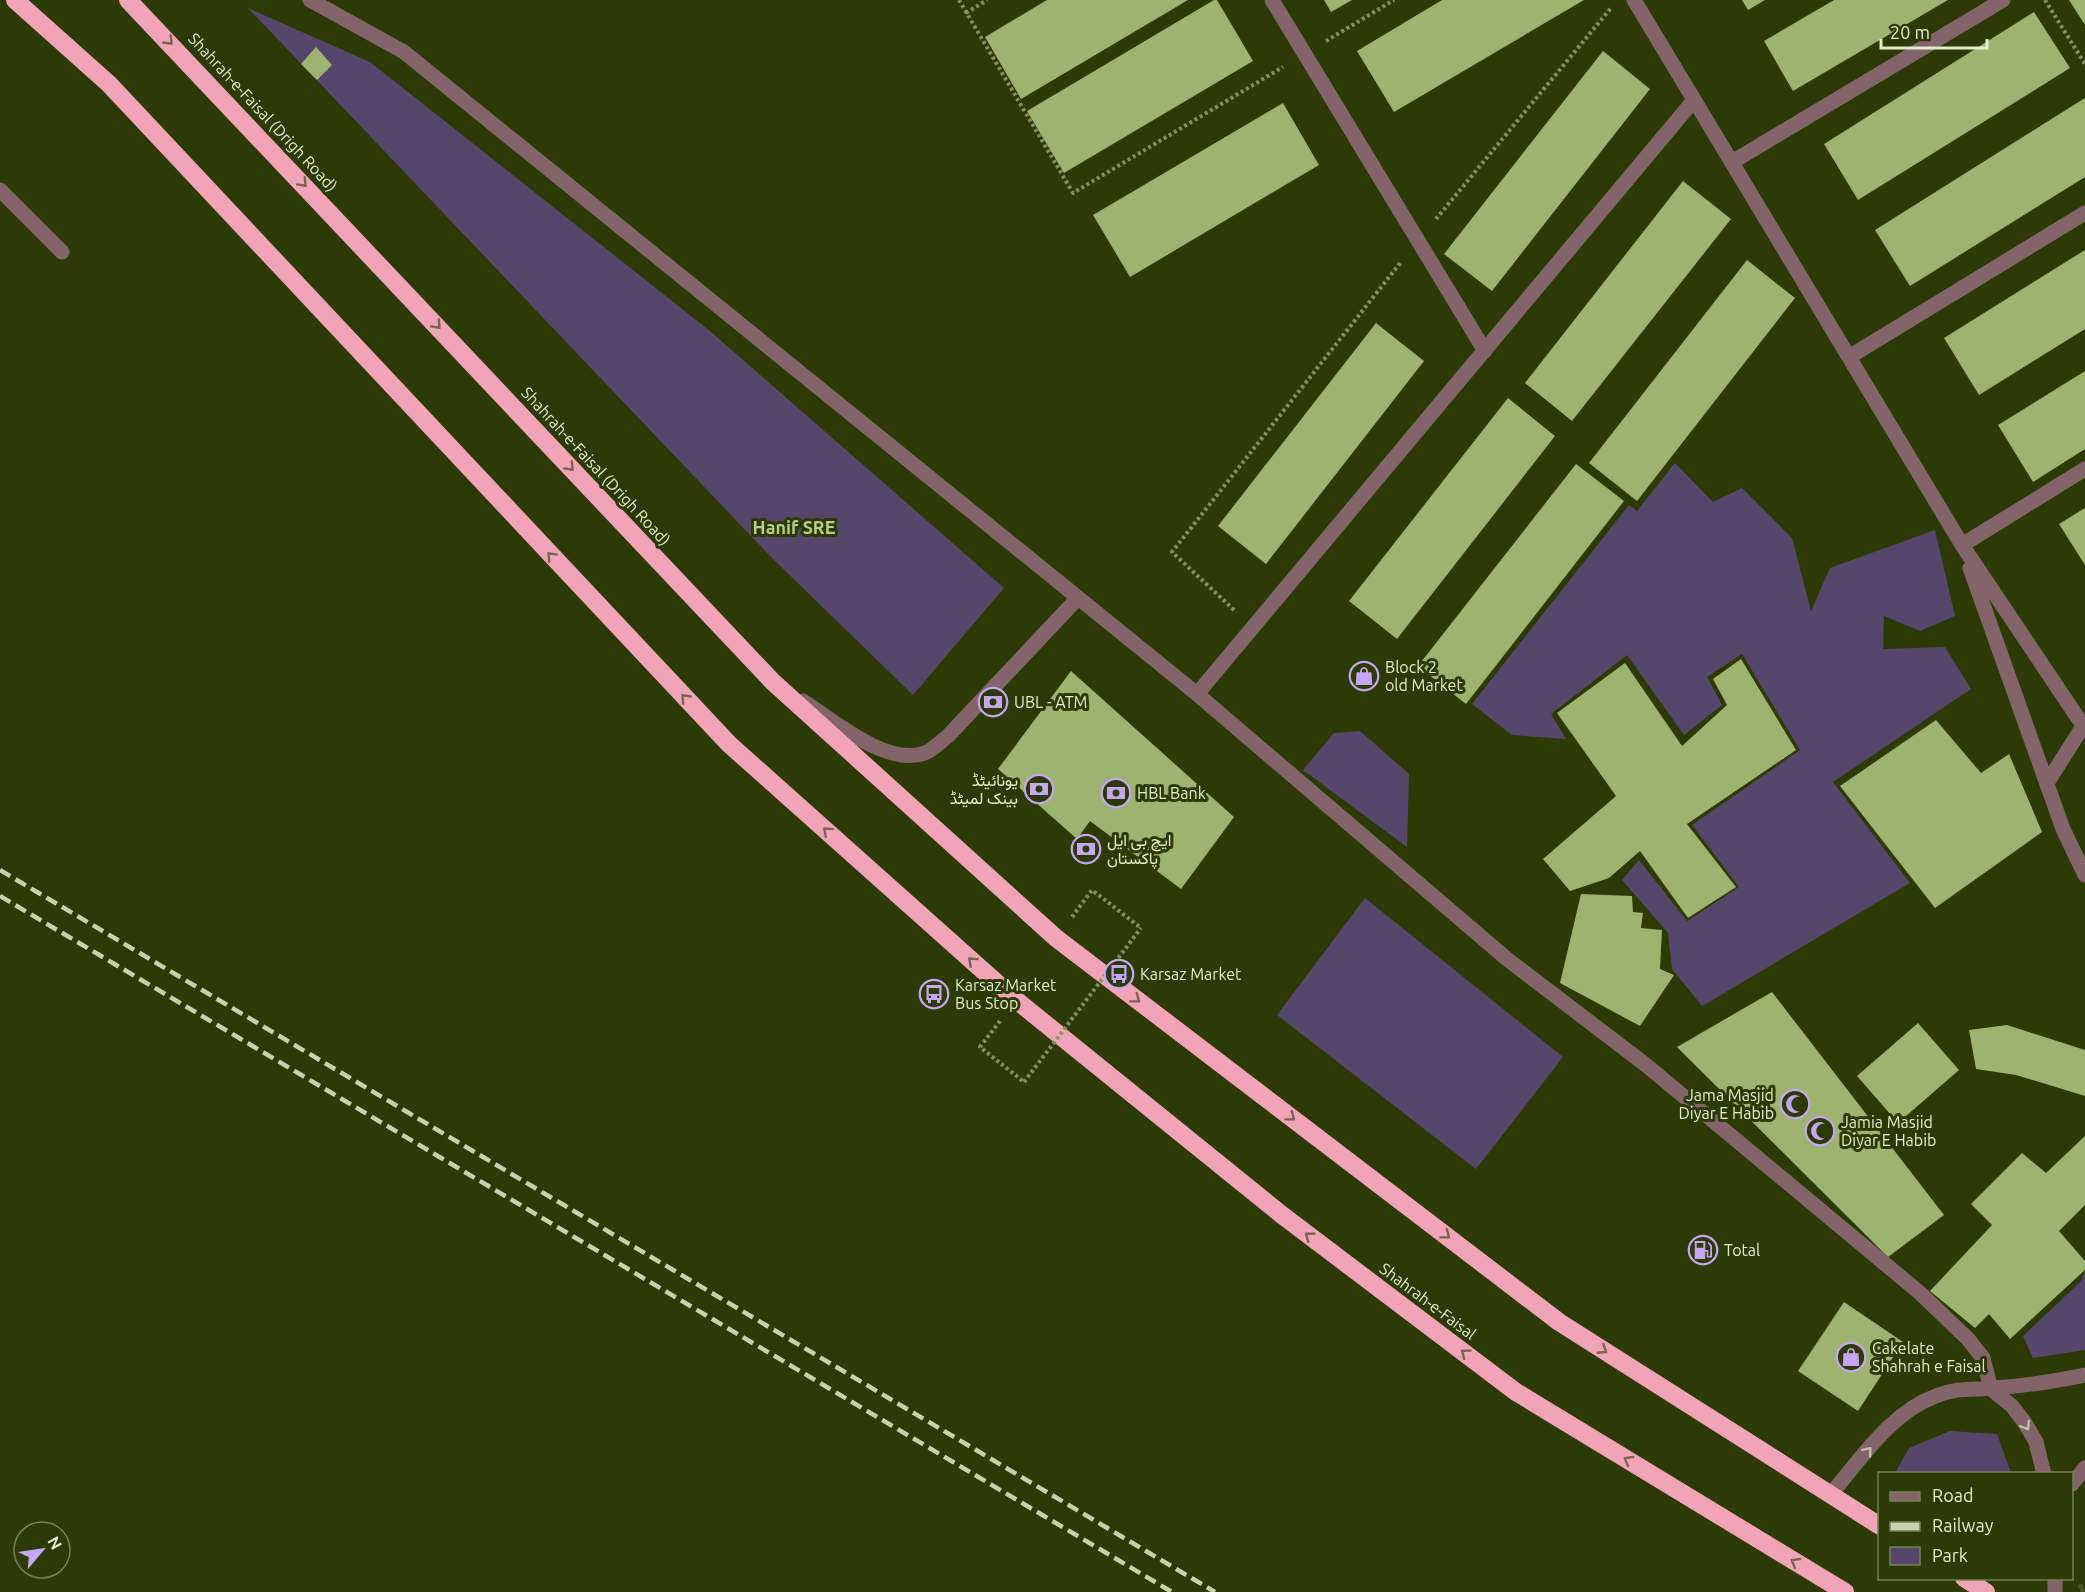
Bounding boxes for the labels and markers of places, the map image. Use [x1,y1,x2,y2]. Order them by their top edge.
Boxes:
place label: Block 2 old Market [1385,658,1463,694]
shop icon: Block 2 old Market [1348,660,1380,692]
bank icon: UBL - ATM [977,686,1009,718]
place label: UBL - ATM [1014,693,1088,711]
place label: یونائیٹڈ بینک لمیٹڈ [950,771,1018,808]
bank icon: یونائیٹڈ بینک لمیٹڈ [1023,773,1055,805]
bank icon: HBL Bank [1100,777,1132,809]
place label: HBL Bank [1137,784,1206,802]
place label: ایچ بی ایل پاکستان [1107,831,1171,870]
bank icon: ایچ بی ایل پاکستان [1070,833,1102,865]
bus stop icon: Karsaz Market [1103,958,1135,990]
place label: Karsaz Market [1140,965,1242,983]
place label: Karsaz Market Bus Stop [955,976,1057,1012]
bus stop icon: Karsaz Market Bus Stop [918,978,950,1010]
place label: Jama Masjid Diyar E Habib [1679,1086,1774,1122]
mosque icon: Jama Masjid Diyar E Habib [1779,1088,1811,1120]
place label: Jamia Masjid Diyar E Habib [1841,1113,1936,1149]
mosque icon: Jamia Masjid Diyar E Habib [1804,1115,1836,1147]
fuel station icon: Total [1687,1234,1719,1266]
place label: Total [1724,1241,1760,1259]
place label: Cakelate Shahrah e Faisal [1872,1339,1986,1375]
shop icon: Cakelate Shahrah e Faisal [1835,1341,1867,1373]

